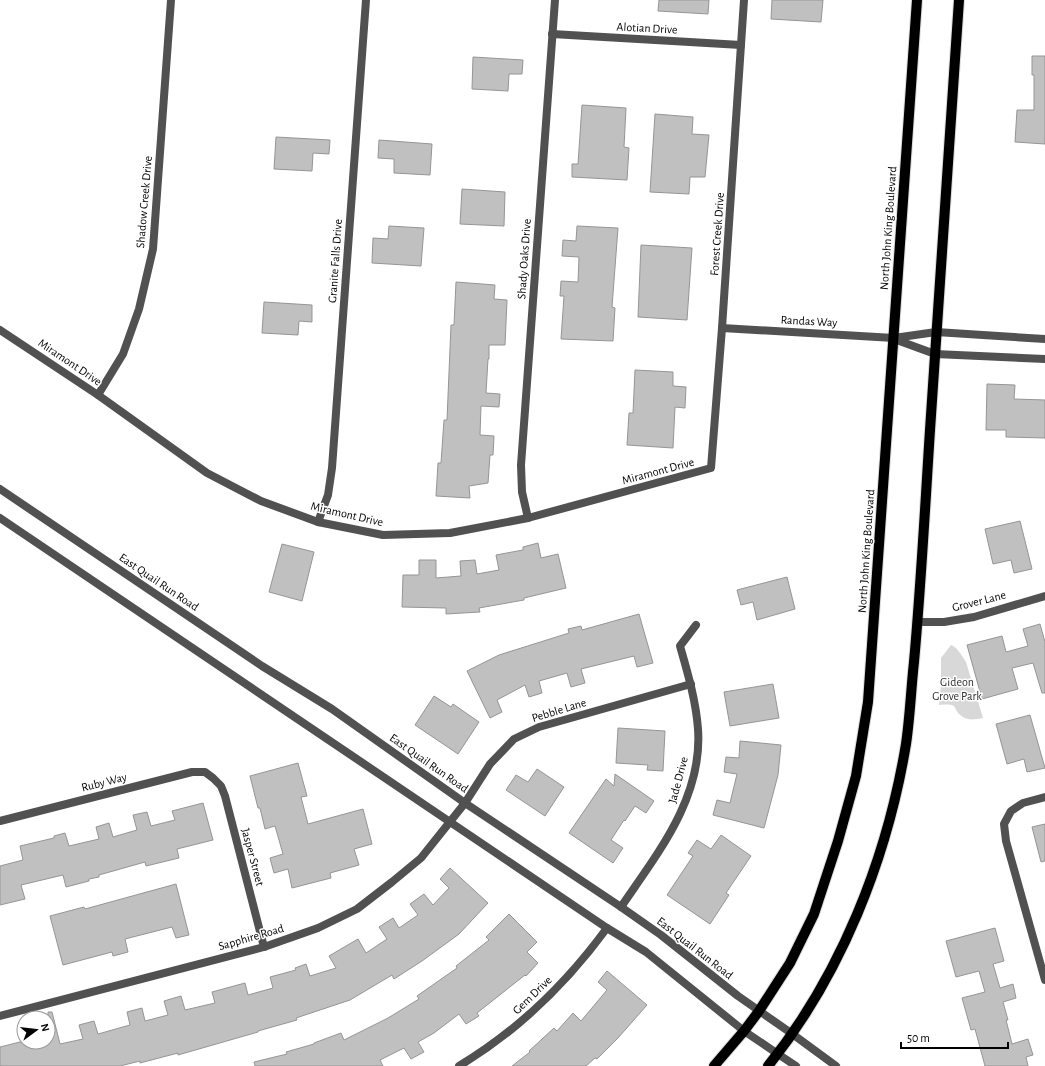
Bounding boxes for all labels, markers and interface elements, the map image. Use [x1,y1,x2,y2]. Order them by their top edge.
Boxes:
street label: Alotian Drive [616,20,678,36]
street label: Shadow Creek Drive [134,155,154,249]
street label: North John King Boulevard [878,166,898,290]
street label: Forest Creek Drive [708,192,726,276]
street label: Shady Oaks Drive [515,218,534,300]
street label: Granite Falls Drive [326,219,344,303]
street label: Randas Way [780,314,838,329]
street label: Miramont Drive [36,336,104,388]
street label: Miramont Drive [621,456,695,486]
street label: North John King Boulevard [856,489,876,613]
street label: Miramont Drive [310,500,384,528]
street label: East Quail Run Road [117,551,201,614]
street label: Grover Lane [951,589,1007,613]
park label: Gideon Grove Park [932,676,982,702]
street label: Pebble Lane [530,696,588,724]
street label: East Quail Run Road [387,731,471,795]
street label: Jade Drive [666,755,690,805]
street label: Ruby Way [80,771,128,794]
street label: Jasper Street [240,827,267,887]
street label: East Quail Run Road [654,915,735,982]
street label: Sapphire Road [217,922,285,952]
street label: Gem Drive [510,974,554,1016]
north arrow [16,1010,56,1050]
text: N [39,1022,51,1033]
scale bar [901,1024,1008,1050]
text: 50 m [907,1032,930,1044]

